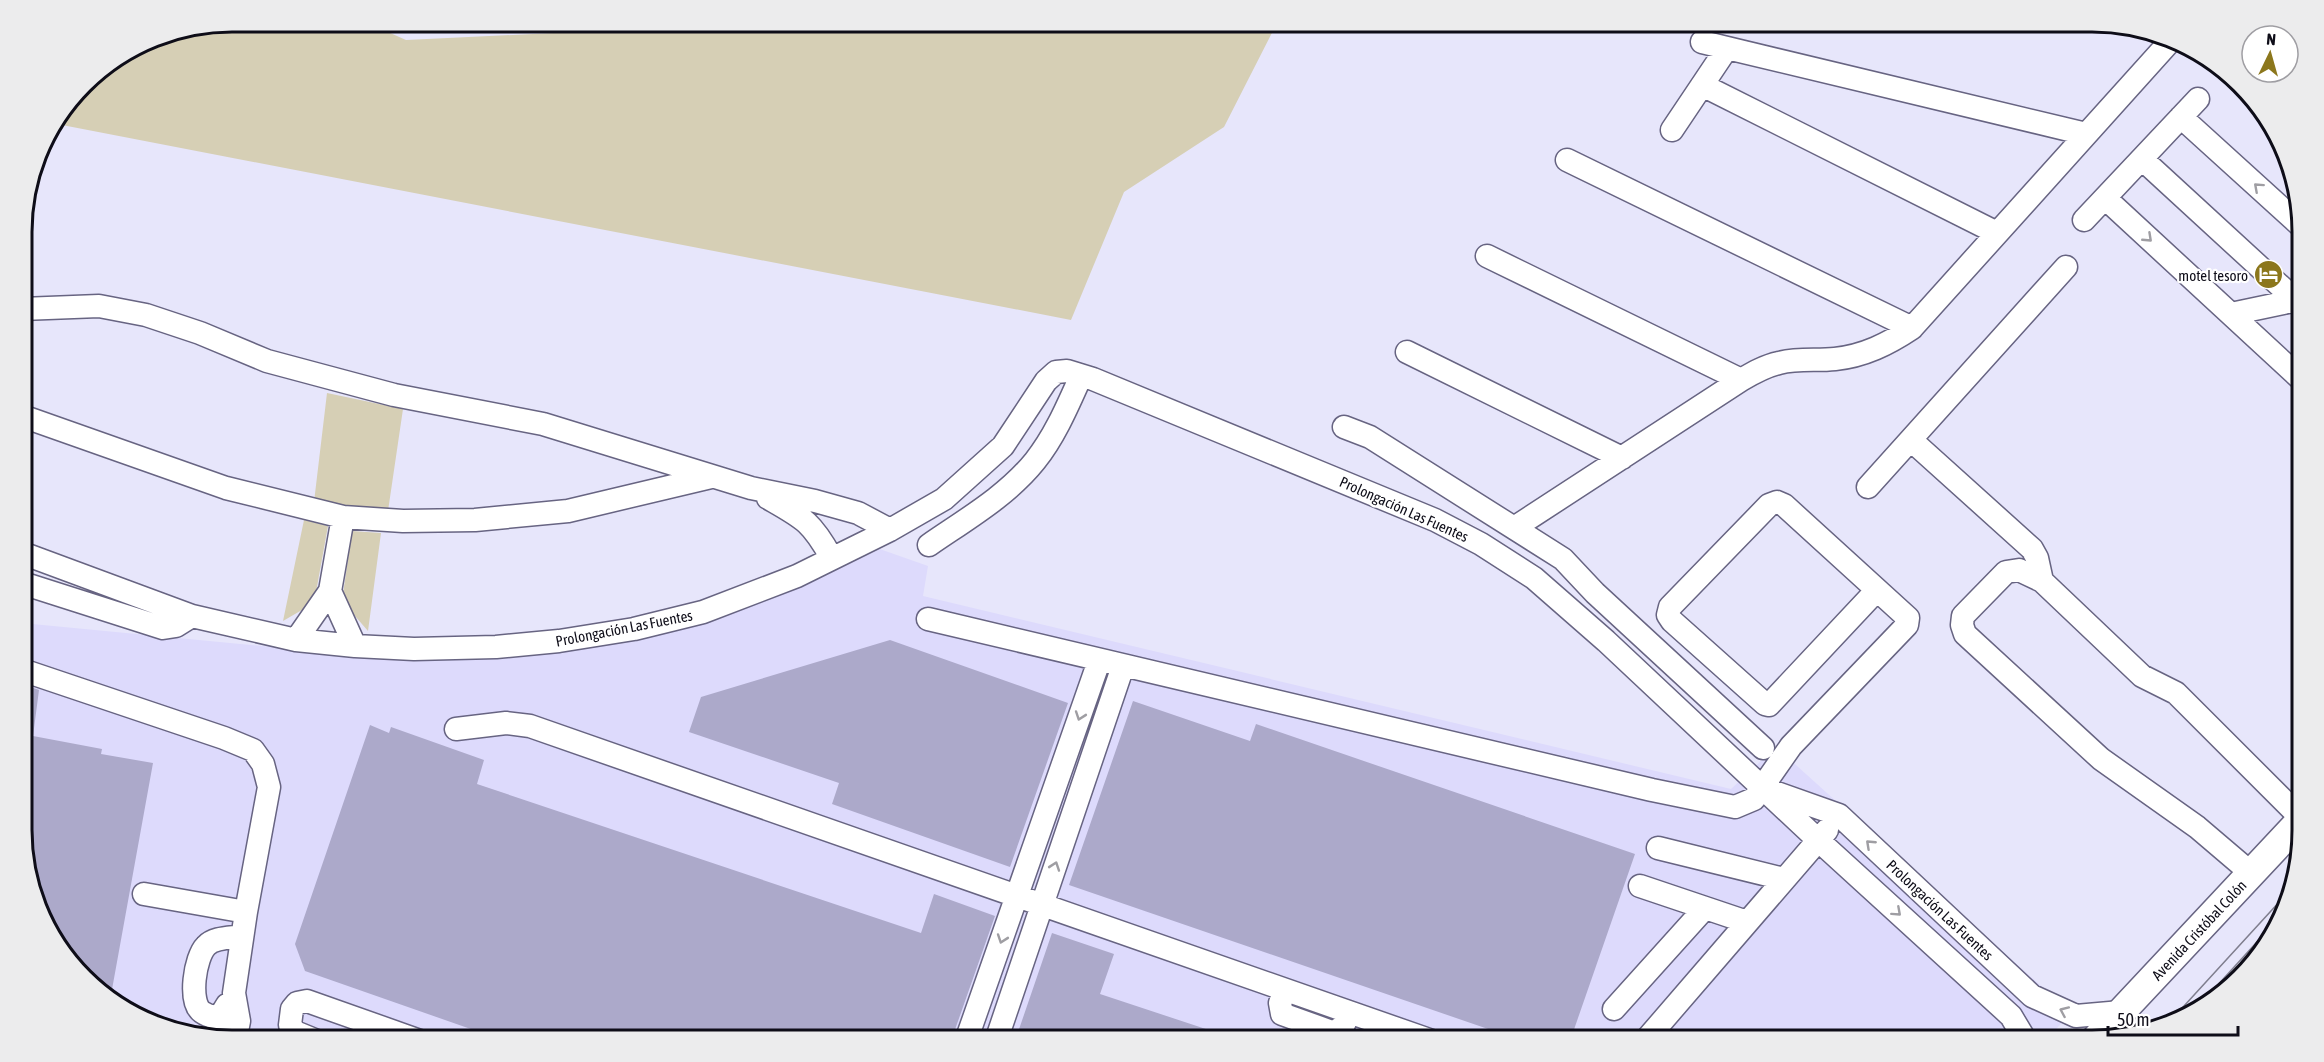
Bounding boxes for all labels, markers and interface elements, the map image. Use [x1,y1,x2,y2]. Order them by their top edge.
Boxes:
north arrow [2240,24,2300,84]
text: N [2266,30,2277,48]
one-way arrow [2254,183,2265,194]
one-way arrow [2141,231,2152,242]
hotel icon: motel tesoro [2253,259,2285,291]
place label: motel tesoro [2178,267,2248,284]
street label: Prolongación Las Fuentes [1337,473,1471,545]
street label: Prolongación Las Fuentes [554,606,694,650]
one-way arrow [1075,710,1088,721]
one-way arrow [1866,840,1877,851]
street label: Prolongación Las Fuentes [1883,856,1997,964]
one-way arrow [1048,861,1061,872]
street label: Avenida Cristóbal Colón [2148,877,2250,983]
one-way arrow [1890,905,1901,916]
one-way arrow [996,934,1009,944]
scale bar [2108,999,2238,1037]
one-way arrow [2060,1006,2071,1018]
text: 50 m [2117,1009,2149,1030]

